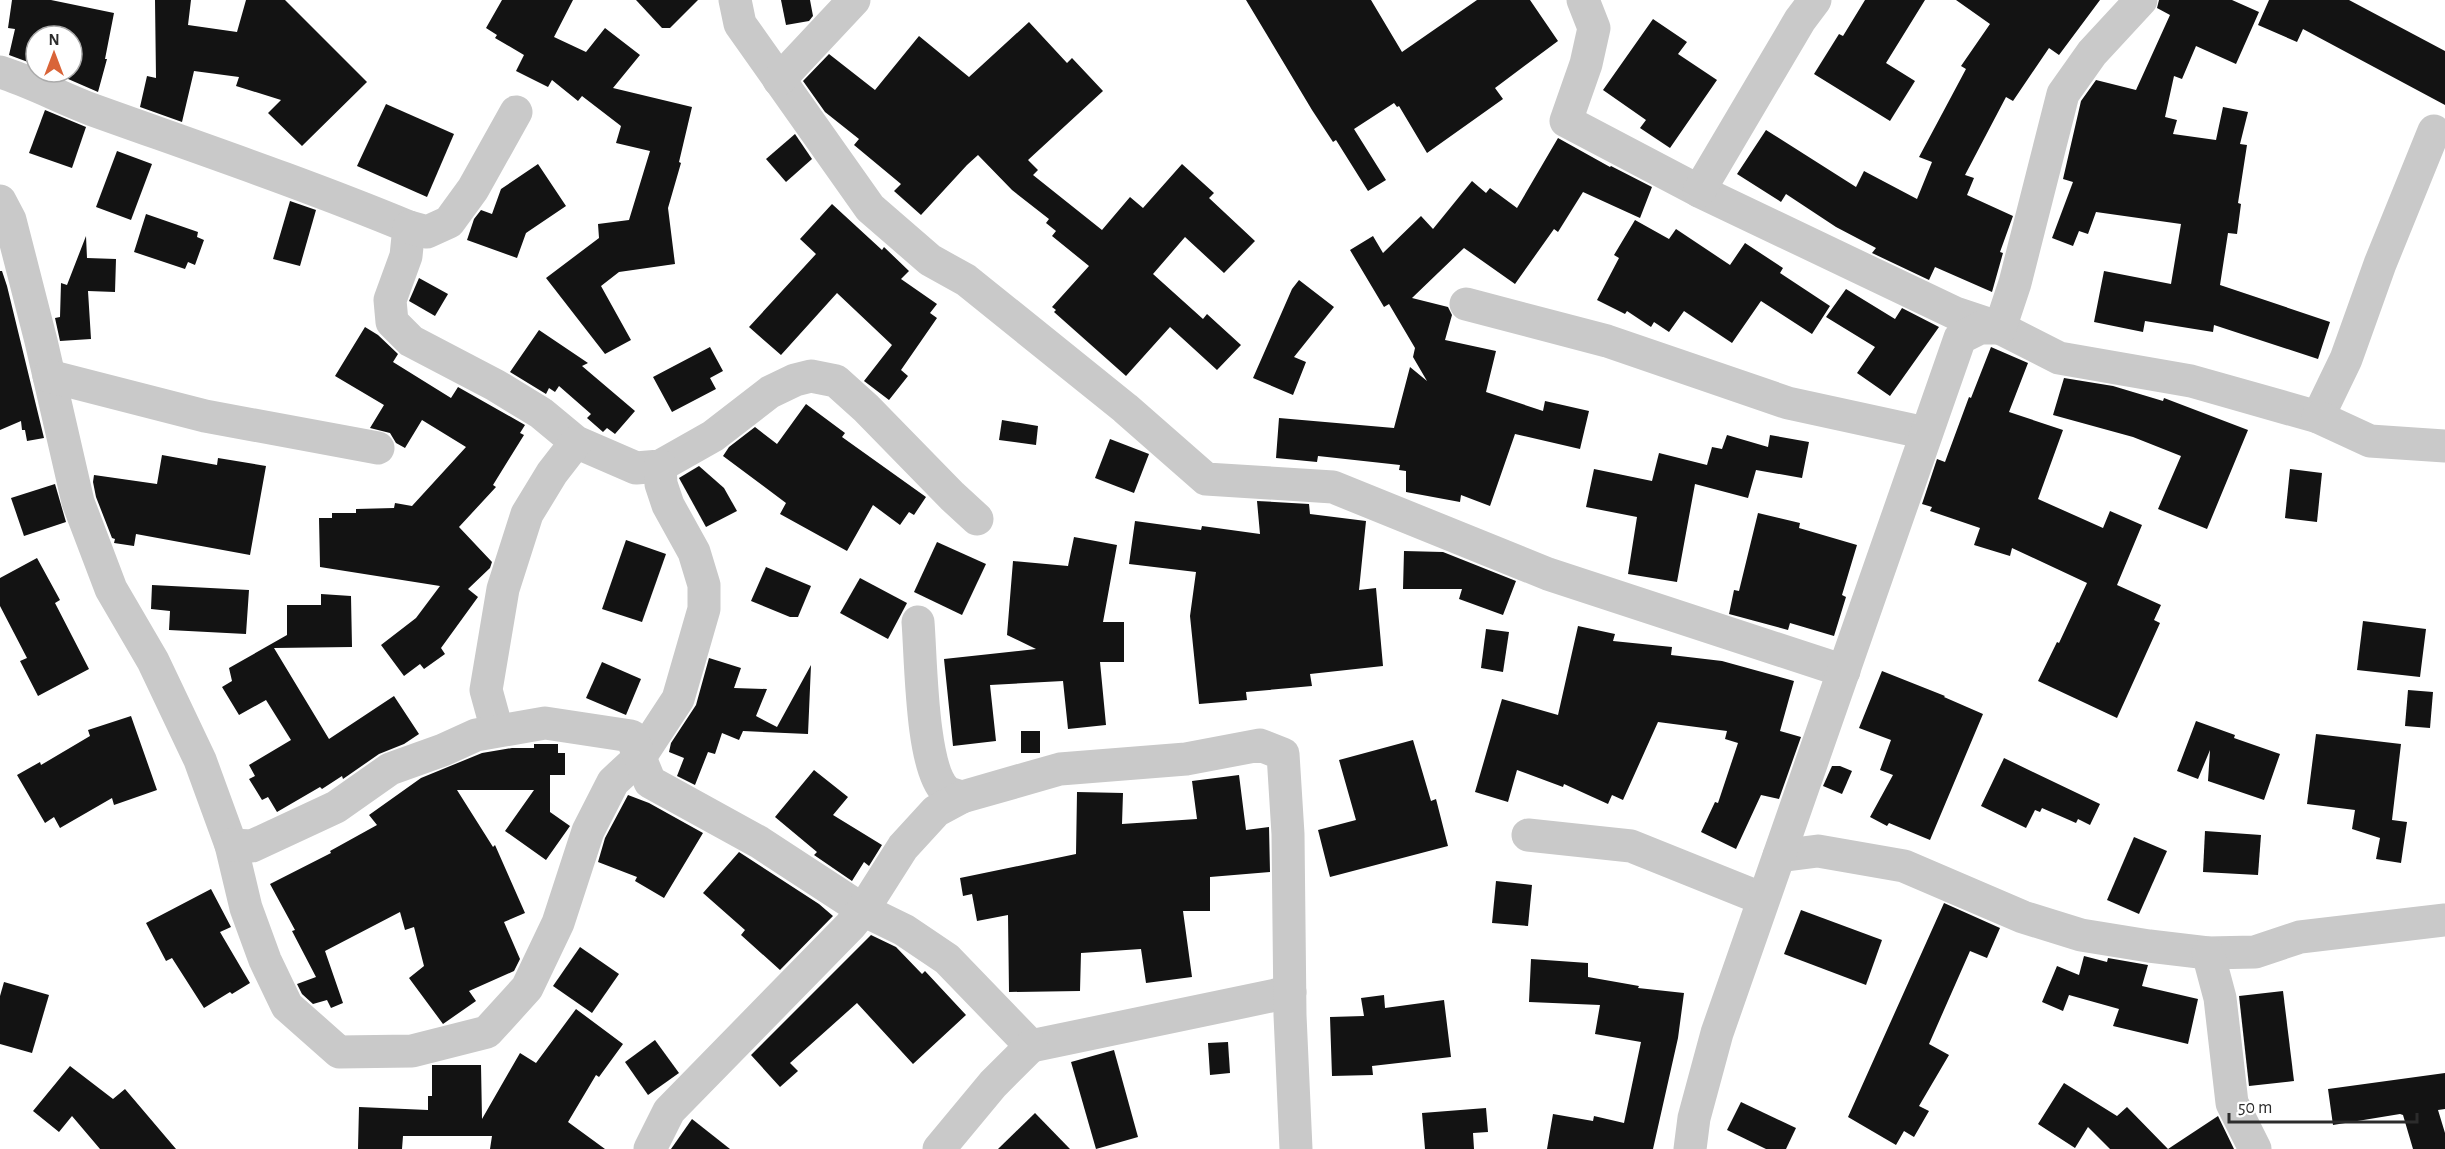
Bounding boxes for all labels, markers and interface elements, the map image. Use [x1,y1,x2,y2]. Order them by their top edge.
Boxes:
north arrow [24,24,84,84]
text: N [48,32,60,48]
scale bar [2229,1086,2416,1124]
text: 50 m [2238,1099,2272,1117]

